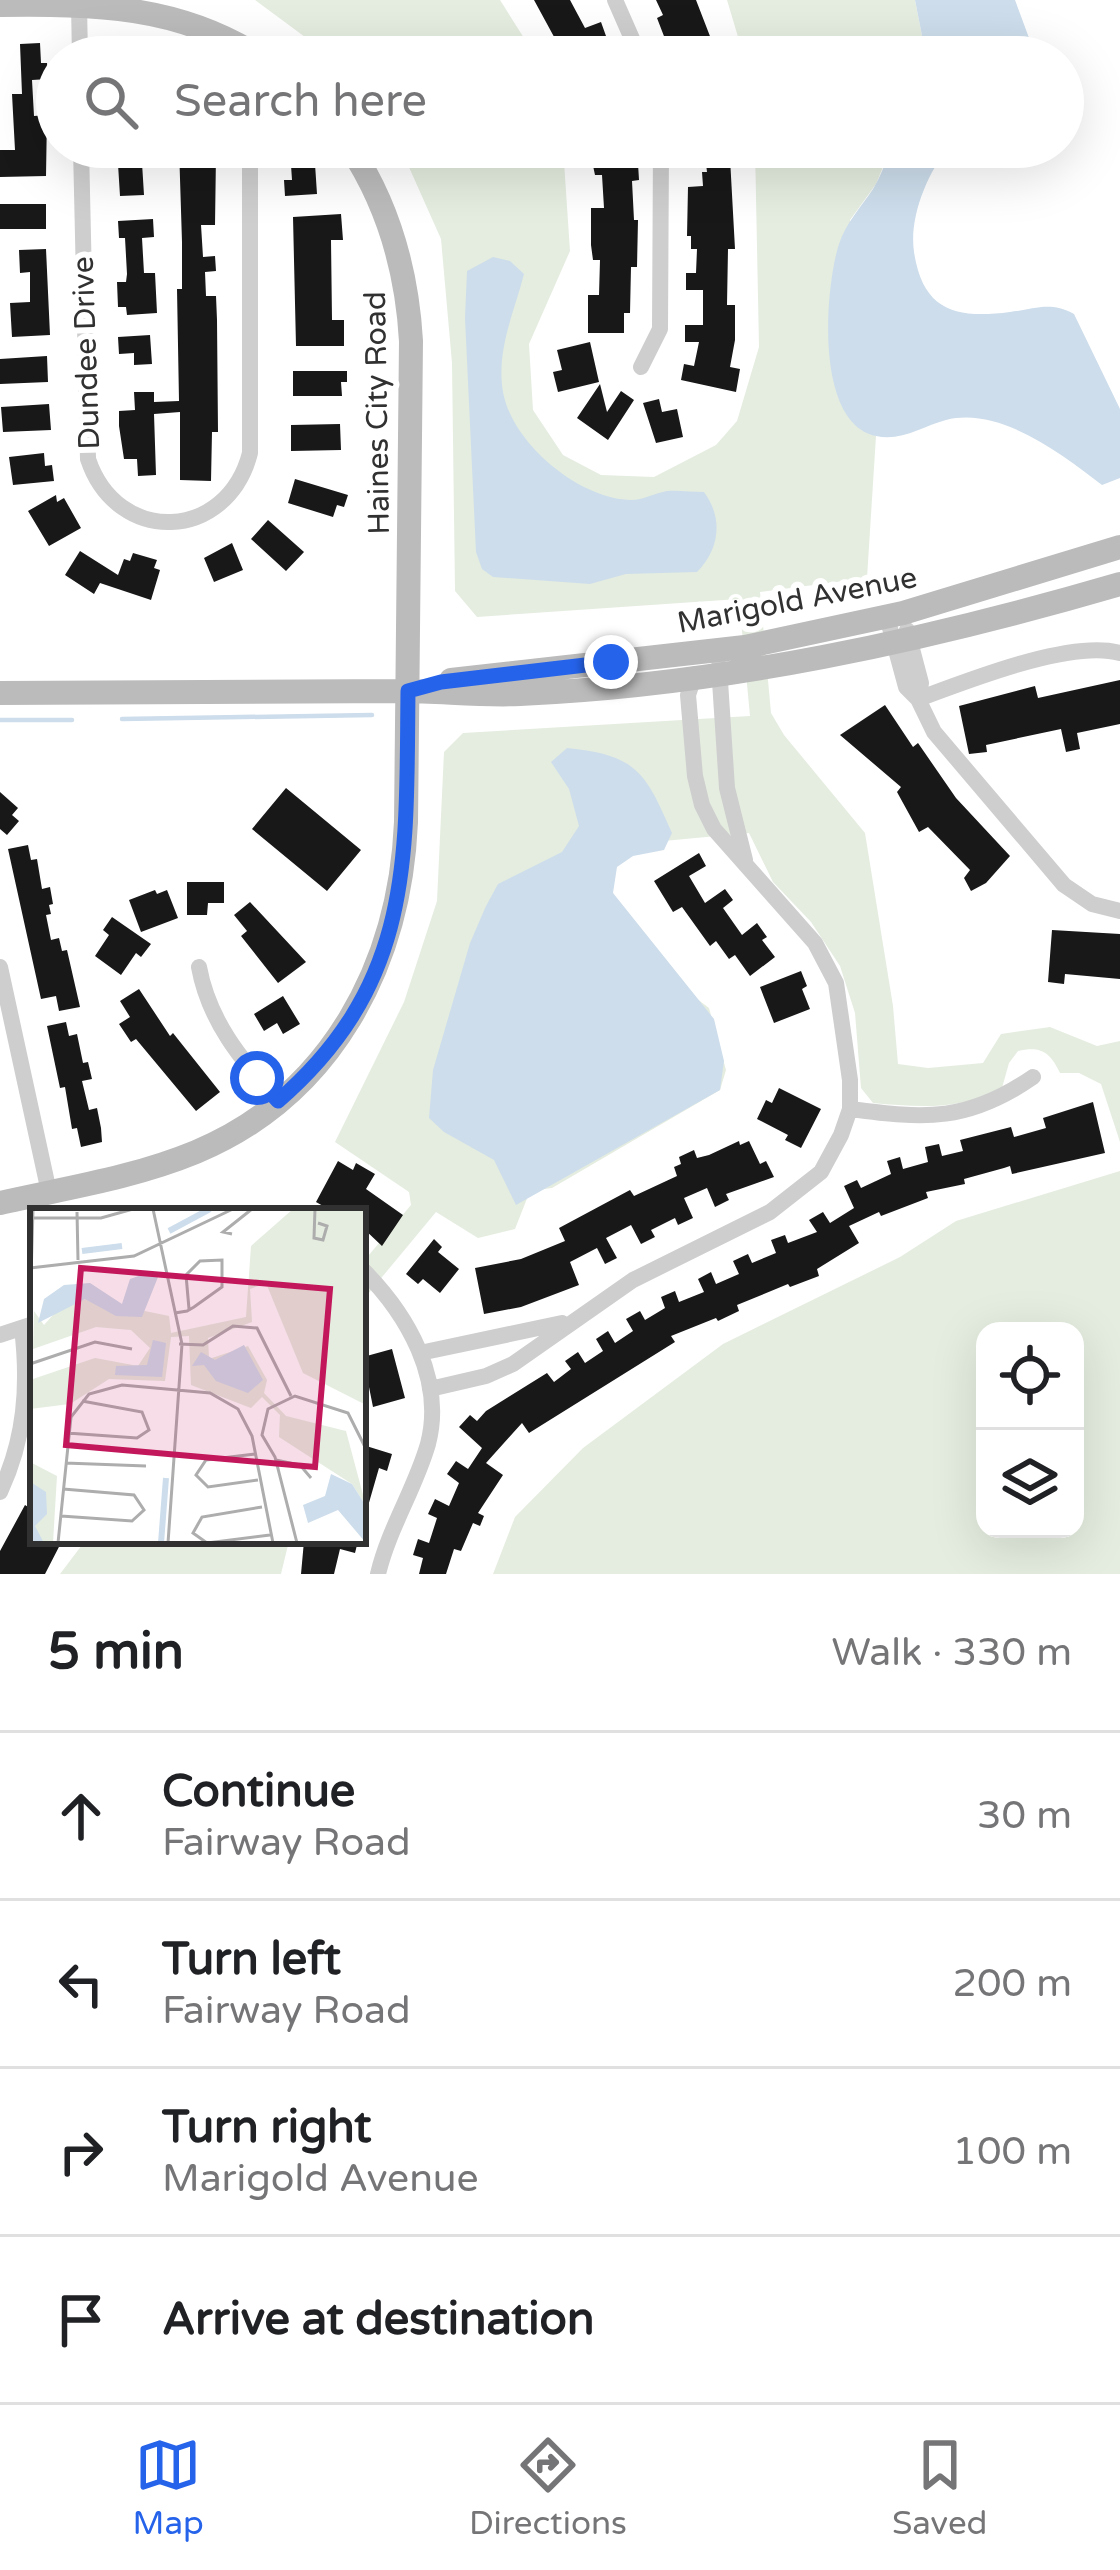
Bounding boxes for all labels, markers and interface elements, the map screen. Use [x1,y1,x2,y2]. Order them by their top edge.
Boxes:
search box [36,36,1084,168]
icon: search [78,69,144,135]
text: Search here [174,75,427,129]
street label: Dundee Drive [65,256,108,450]
street label: Haines City Road [357,291,398,535]
street label: Marigold Avenue [674,559,920,642]
route end [584,635,638,689]
route start [230,1051,284,1105]
inset map [30,1208,366,1544]
map controls [976,1322,1084,1538]
button: locate [976,1322,1084,1430]
button: layers [976,1430,1084,1538]
text: 5 min [48,1621,184,1683]
text: Walk · 330 m [831,1629,1072,1676]
text: Continue [162,1765,355,1819]
icon: ahead [48,1783,114,1849]
text: 30 m [977,1792,1072,1839]
text: Fairway Road [162,1819,411,1866]
text: Turn left [162,1933,341,1987]
icon: left [48,1951,114,2017]
text: 200 m [953,1960,1072,2007]
text: Fairway Road [162,1987,411,2034]
text: Turn right [162,2101,371,2155]
icon: right [48,2119,114,2185]
text: 100 m [953,2128,1072,2175]
text: Marigold Avenue [162,2155,479,2202]
icon: arrive [48,2287,114,2353]
text: Arrive at destination [162,2293,594,2347]
tab: Map [133,2432,204,2543]
tab: Directions [469,2432,627,2543]
tab: Saved [892,2432,987,2543]

